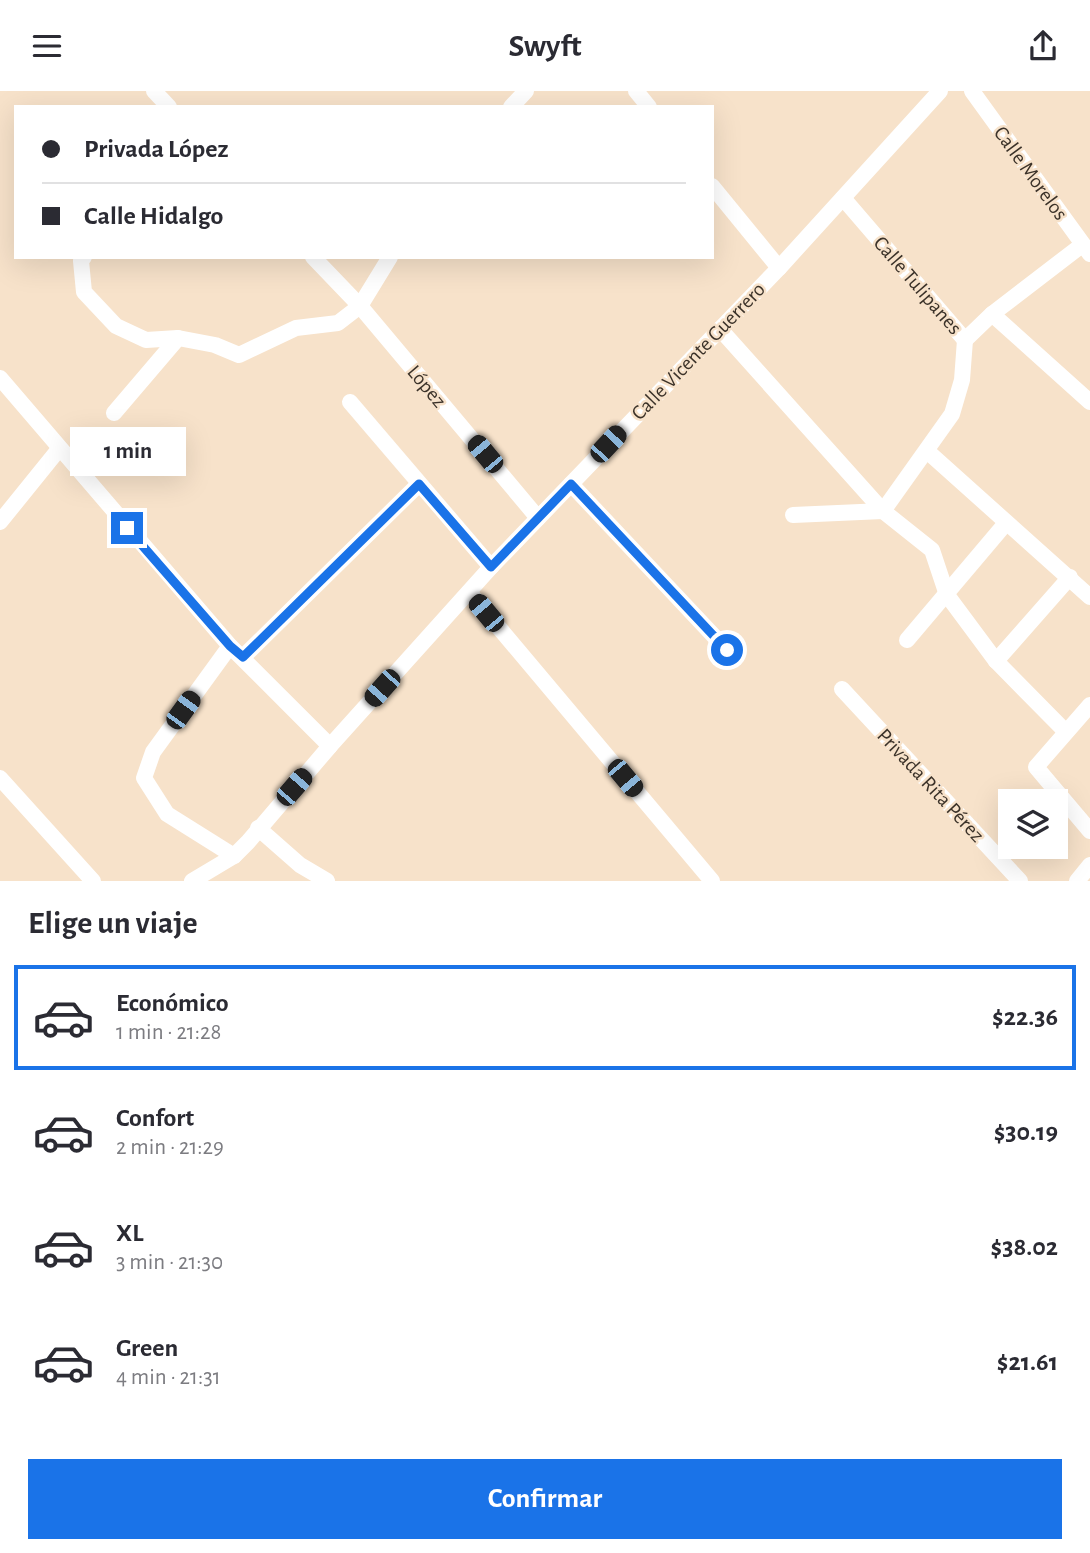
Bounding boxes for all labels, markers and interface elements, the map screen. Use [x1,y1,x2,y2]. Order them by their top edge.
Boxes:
icon: menu [28,27,66,65]
icon: share [1024,27,1062,65]
text: Swyft [508,30,582,62]
street label: Calle Morelos [990,123,1071,224]
text: Privada López [84,136,229,162]
text: Calle Hidalgo [84,203,223,229]
street label: Calle Tulipanes [870,232,966,338]
street label: Calle Vicente Guerrero [628,279,769,424]
street label: López [403,361,450,411]
car [586,421,631,467]
callout: 1 min [69,427,185,475]
car [464,431,507,477]
text: 1 min [104,440,152,463]
route end [111,512,143,544]
car [465,590,508,636]
route start [711,634,743,666]
car [361,665,404,711]
car [163,687,204,733]
street label: Privada Rita Pérez [873,725,988,846]
car [604,755,647,801]
car [273,764,316,810]
map controls [998,789,1068,859]
button: layers [998,789,1068,859]
text: Elige un viaje [28,907,198,939]
icon: car [32,986,95,1049]
text: Económico [116,990,229,1016]
text: $22.36 [992,1004,1058,1030]
text: 1 min · 21:28 [116,1021,221,1044]
icon: car [32,1101,95,1164]
text: Confort [116,1105,194,1131]
text: $30.19 [994,1119,1058,1145]
text: 2 min · 21:29 [116,1136,224,1159]
icon: car [32,1216,95,1279]
text: XL [116,1220,143,1246]
text: $38.02 [991,1234,1058,1260]
text: 3 min · 21:30 [116,1251,223,1274]
icon: car [32,1331,95,1394]
text: Green [116,1335,178,1361]
text: $21.61 [997,1349,1058,1375]
text: 4 min · 21:31 [116,1366,221,1389]
button: Confirmar [28,1459,1062,1539]

